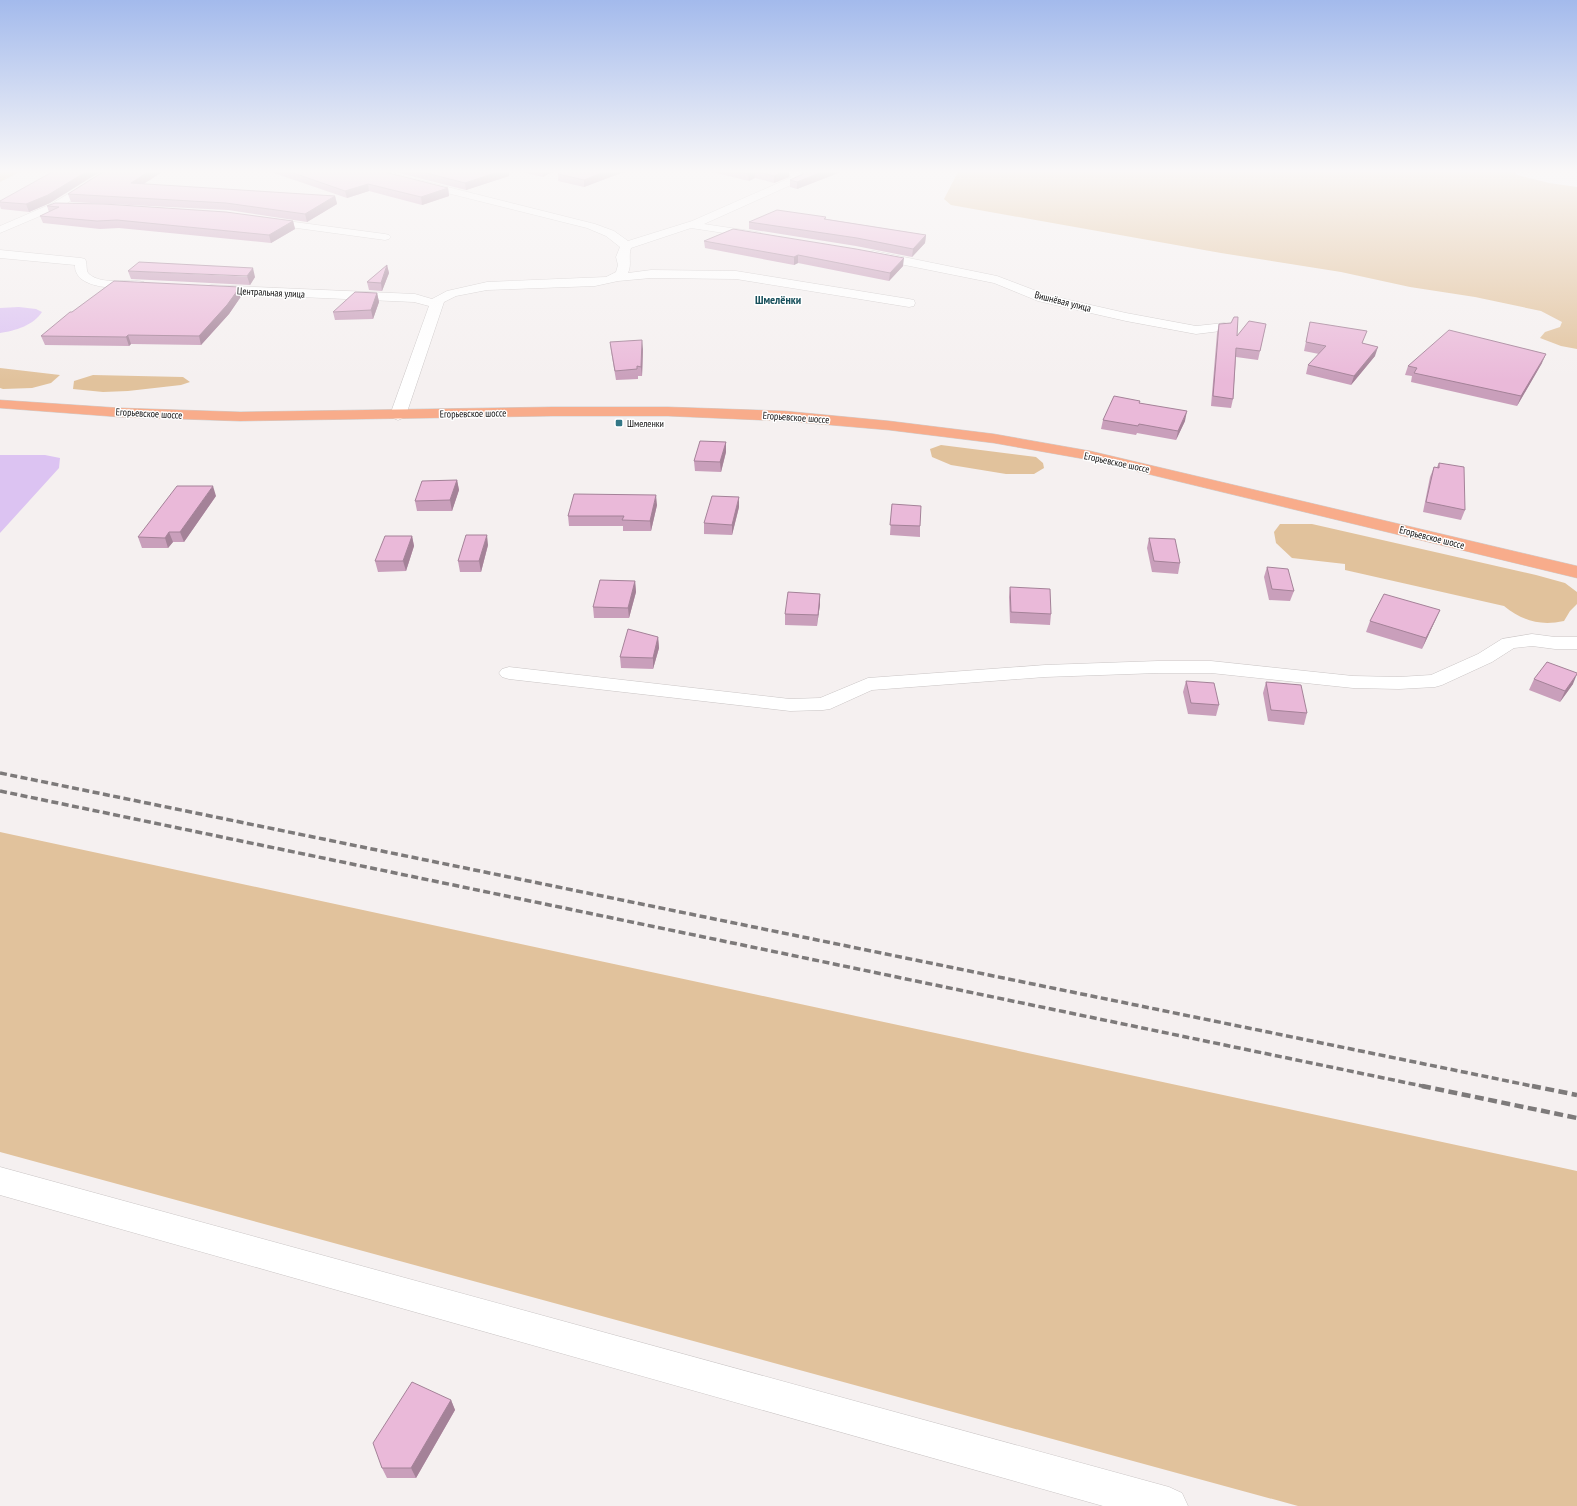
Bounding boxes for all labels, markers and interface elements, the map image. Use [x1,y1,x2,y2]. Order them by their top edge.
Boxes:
street label: Центральная улица [237,284,305,301]
street label: Вишнёвая улица [1033,288,1093,315]
district label: Шмелёнки [755,292,801,307]
street label: Егорьевское шоссе [115,405,183,422]
street label: Егорьевское шоссе [440,406,506,421]
street label: Егорьевское шоссе [762,409,830,426]
place label: Шмеленки [627,417,664,430]
marker: Шмеленки [614,418,624,428]
street label: Егорьевское шоссе [1083,449,1151,476]
street label: Егорьевское шоссе [1398,523,1466,552]

